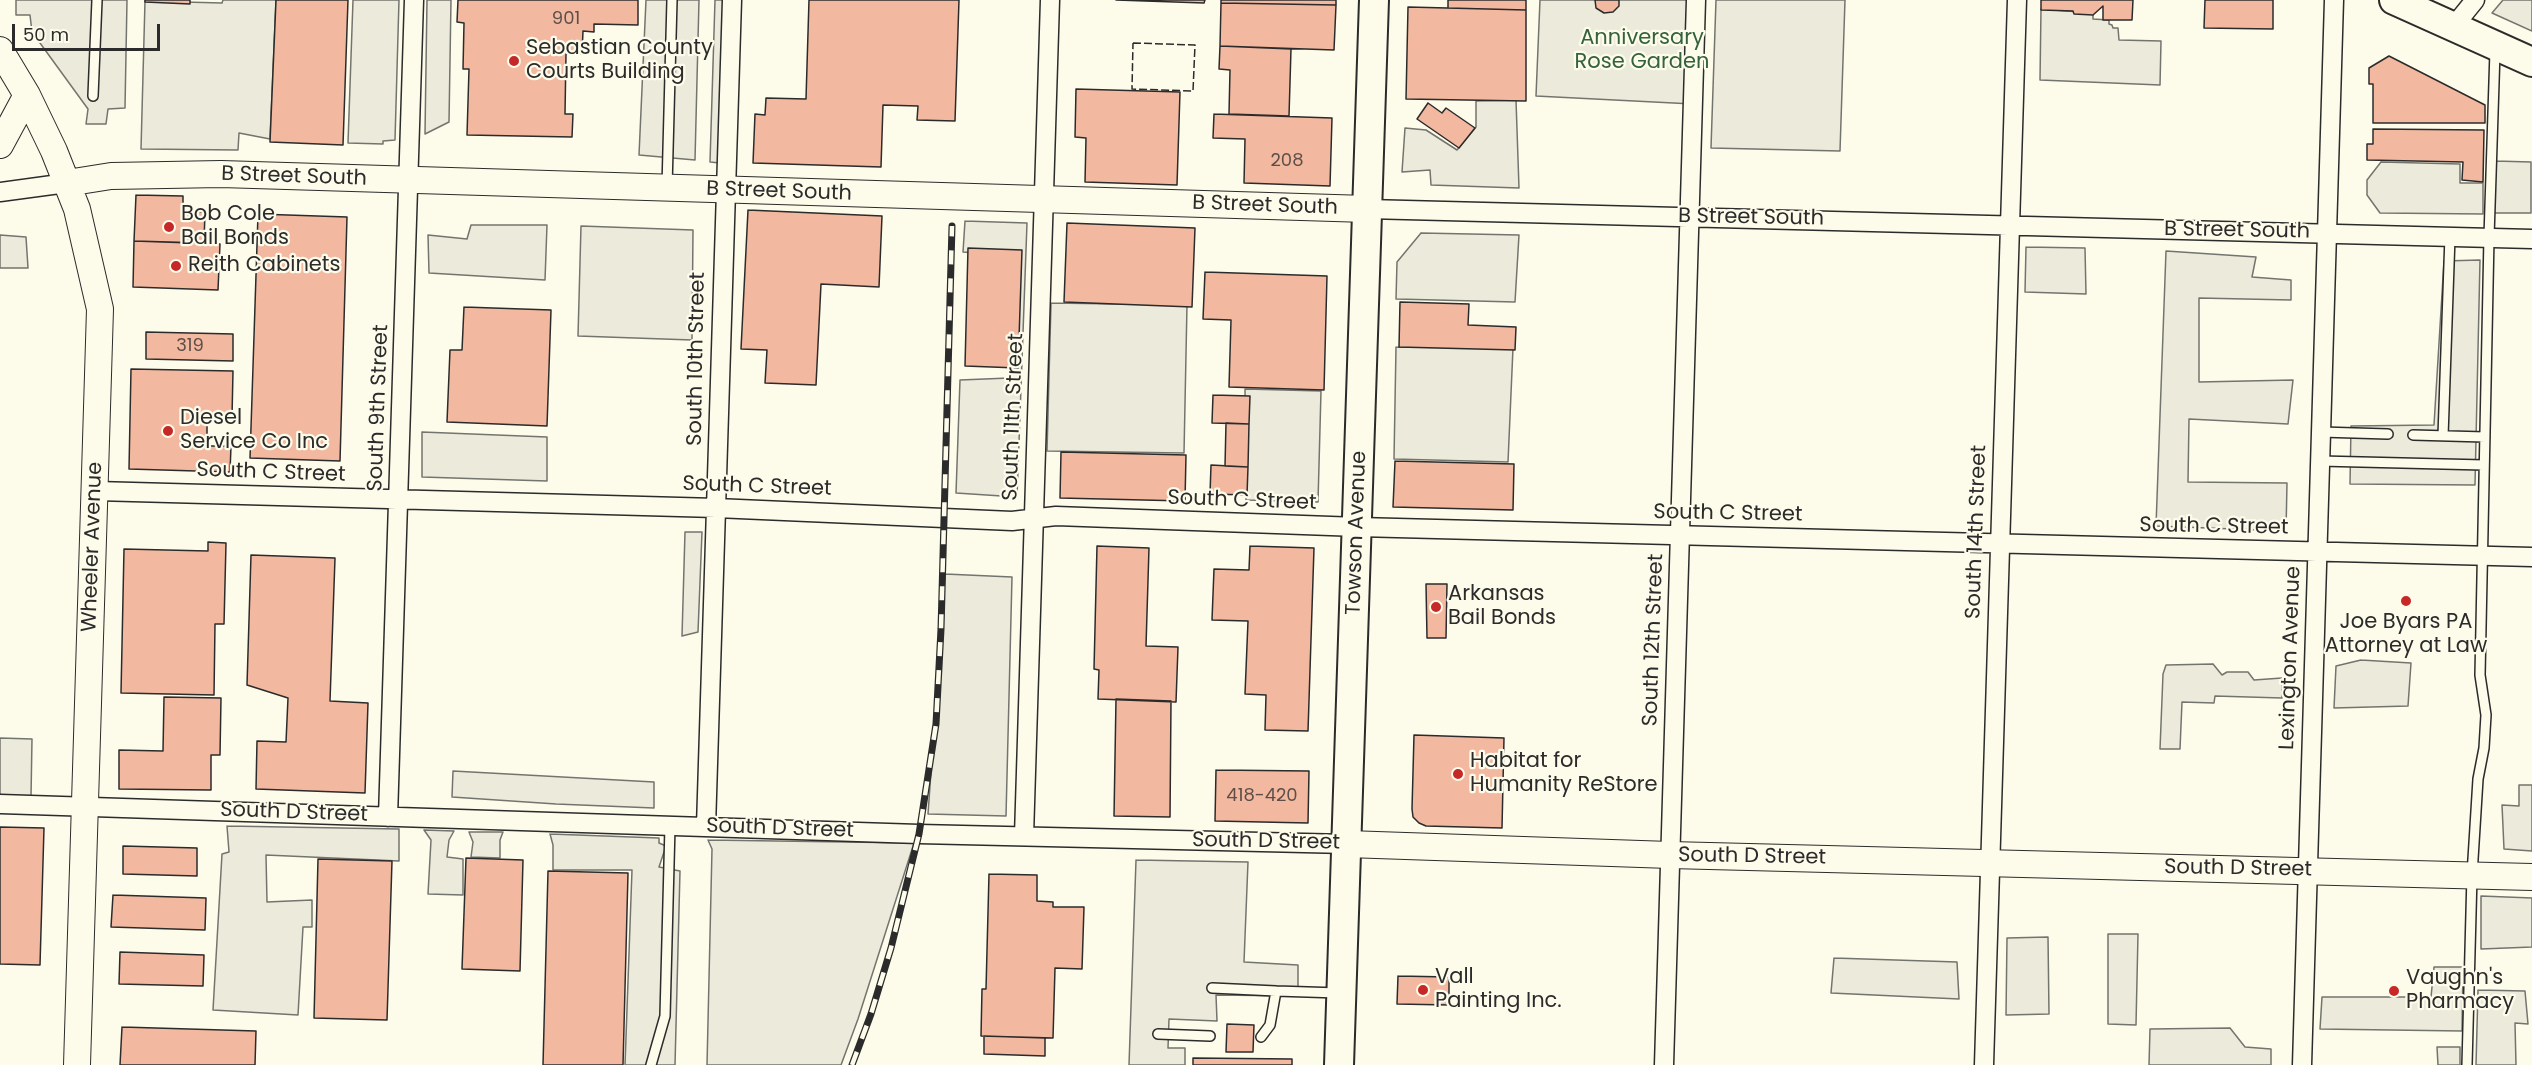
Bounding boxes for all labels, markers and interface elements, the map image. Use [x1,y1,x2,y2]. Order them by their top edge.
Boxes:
house number: 901 [552,8,580,30]
scale bar [15,12,164,50]
text: 50 m [23,22,69,47]
park label: Anniversary Rose Garden [1575,26,1709,76]
place label: Sebastian County Courts Building [526,36,713,86]
marker: Sebastian County Courts Building [507,54,521,68]
house number: 208 [1270,150,1304,172]
street label: B Street South [221,162,367,192]
street label: B Street South [706,177,852,207]
street label: B Street South [1192,191,1338,221]
place label: Bob Cole Bail Bonds [181,202,289,252]
street label: B Street South [1678,204,1824,232]
street label: B Street South [2164,217,2310,245]
marker: Bob Cole Bail Bonds [162,220,176,234]
place label: Reith Cabinets [188,253,340,279]
marker: Reith Cabinets [169,259,183,273]
street label: South 10th Street [683,272,711,446]
street label: South 9th Street [363,324,395,492]
street label: South 11th Street [998,333,1030,501]
house number: 319 [176,335,204,357]
place label: Diesel Service Co Inc [180,406,328,456]
marker: Diesel Service Co Inc [161,424,175,438]
street label: South 14th Street [1961,445,1993,619]
street label: Towson Avenue [1342,450,1372,616]
street label: South C Street [196,458,346,488]
street label: Wheeler Avenue [77,461,109,633]
street label: South C Street [682,472,832,502]
street label: South C Street [1167,486,1317,516]
street label: South C Street [1653,500,1803,528]
street label: South C Street [2139,513,2289,541]
street label: South 12th Street [1638,553,1670,727]
street label: Lexington Avenue [2275,566,2307,750]
place label: Arkansas Bail Bonds [1448,582,1556,632]
marker: Joe Byars PA Attorney at Law [2399,594,2413,608]
marker: Arkansas Bail Bonds [1429,600,1443,614]
place label: Joe Byars PA Attorney at Law [2325,610,2487,660]
place label: Habitat for Humanity ReStore [1470,749,1658,799]
marker: Habitat for Humanity ReStore [1451,767,1465,781]
house number: 418-420 [1226,785,1298,807]
street label: South D Street [220,798,368,828]
street label: South D Street [706,814,854,844]
street label: South D Street [1192,828,1340,856]
street label: South D Street [1678,843,1826,871]
street label: South D Street [2164,855,2312,883]
place label: Vall Painting Inc. [1435,965,1562,1015]
place label: Vaughn's Pharmacy [2406,966,2514,1016]
marker: Vall Painting Inc. [1416,983,1430,997]
marker: Vaughn's Pharmacy [2387,984,2401,998]

